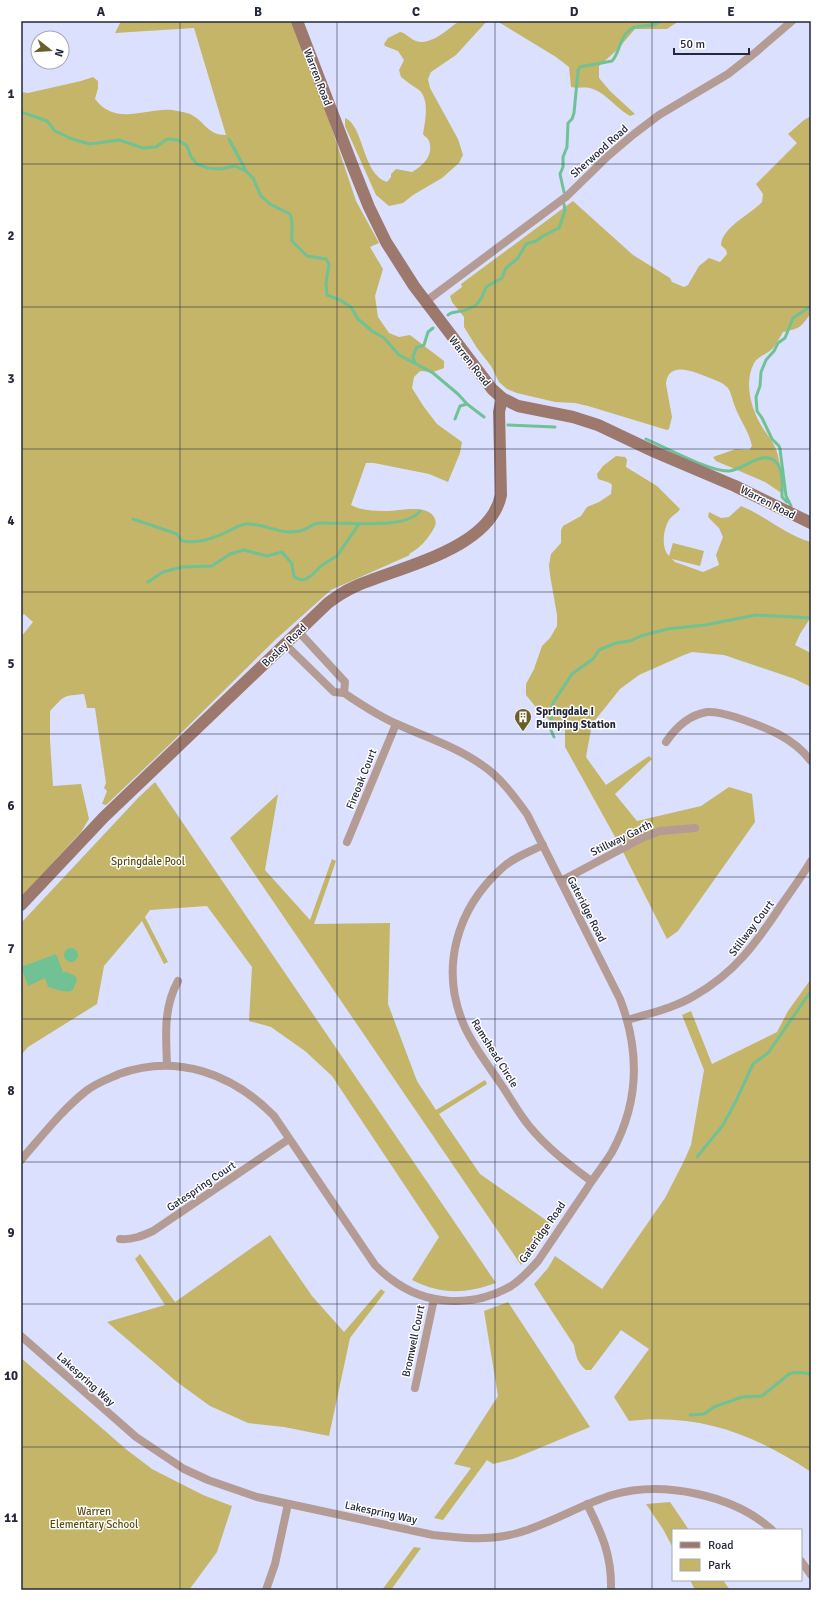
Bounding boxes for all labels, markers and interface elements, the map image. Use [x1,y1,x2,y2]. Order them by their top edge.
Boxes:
text: A [97,4,106,20]
text: B [254,4,262,20]
text: C [412,4,420,20]
text: D [570,4,579,20]
text: E [727,4,735,20]
north arrow [30,30,70,70]
scale bar [674,30,749,56]
text: 50 m [680,37,705,52]
text: N [52,47,66,58]
street label: Warren Road [301,47,334,108]
text: 1 [7,86,15,102]
street label: Sherwood Road [568,122,631,181]
text: 2 [7,228,15,244]
street label: Warren Road [446,334,493,389]
text: 3 [7,371,15,387]
street label: Warren Road [738,483,798,522]
text: 4 [7,513,15,529]
street label: Bosley Road [259,621,309,670]
text: 5 [7,656,15,672]
place label: Springdale I Pumping Station [536,705,616,731]
building icon: Springdale I Pumping Station [513,707,533,732]
street label: Fireoak Court [343,747,379,811]
text: 6 [7,798,15,814]
street label: Stillway Garth [588,818,654,859]
park label: Springdale Pool [111,855,185,868]
street label: Gateridge Road [564,874,609,944]
street label: Stillway Court [726,898,777,959]
text: 7 [7,941,15,957]
street label: Ramshead Circle [468,1017,521,1090]
text: 8 [7,1083,15,1099]
street label: Gatespring Court [164,1158,238,1214]
street label: Gateridge Road [516,1199,569,1266]
text: 9 [7,1225,15,1241]
street label: Bromwell Court [400,1304,427,1378]
street label: Lakespring Way [54,1350,118,1409]
text: 10 [4,1368,18,1384]
street label: Lakespring Way [344,1498,419,1527]
park label: Warren Elementary School [50,1505,138,1531]
text: 11 [4,1510,18,1526]
legend [672,1529,802,1581]
text: Road [708,1538,734,1553]
text: Park [708,1558,731,1573]

